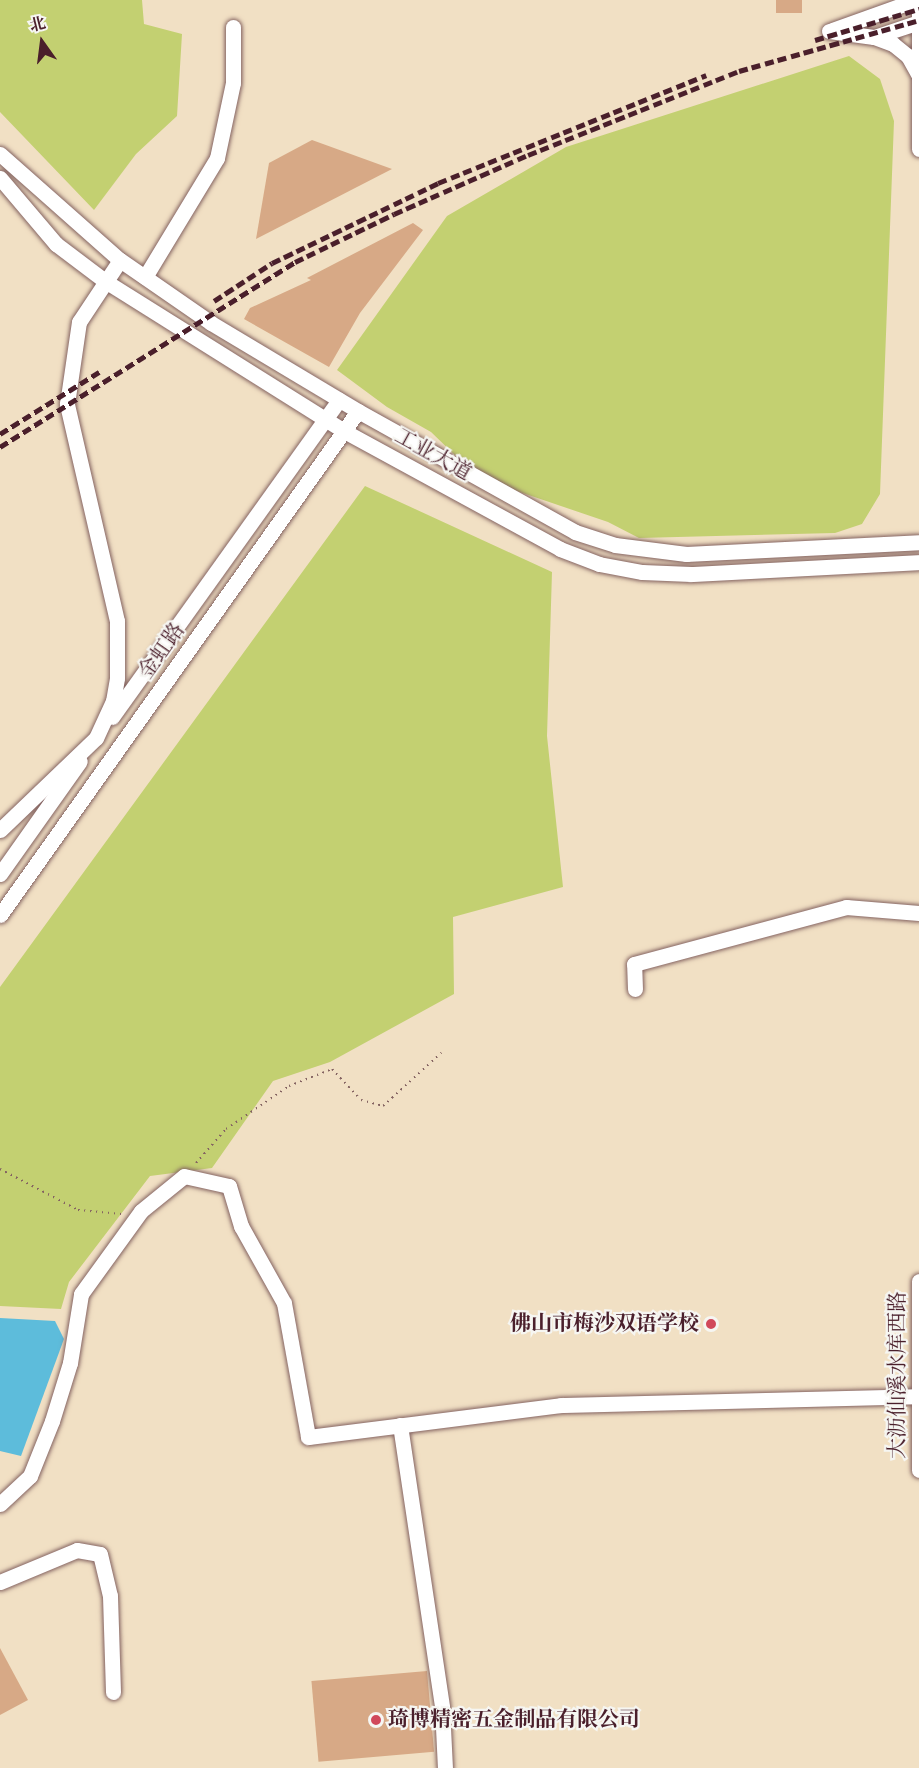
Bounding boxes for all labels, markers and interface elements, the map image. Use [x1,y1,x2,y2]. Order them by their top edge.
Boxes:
north arrow [12,12,72,72]
text: 北 [27,13,48,36]
street label: 工业大道 [390,424,476,486]
street label: 金虹路 [134,618,190,684]
street label: 大沥仙溪水库西路 [885,1291,911,1459]
place label: 佛山市梅沙双语学校 [510,1311,699,1337]
marker: 佛山市梅沙双语学校 [704,1317,718,1331]
place label: 琦博精密五金制品有限公司 [388,1707,640,1733]
marker: 琦博精密五金制品有限公司 [369,1713,383,1727]

